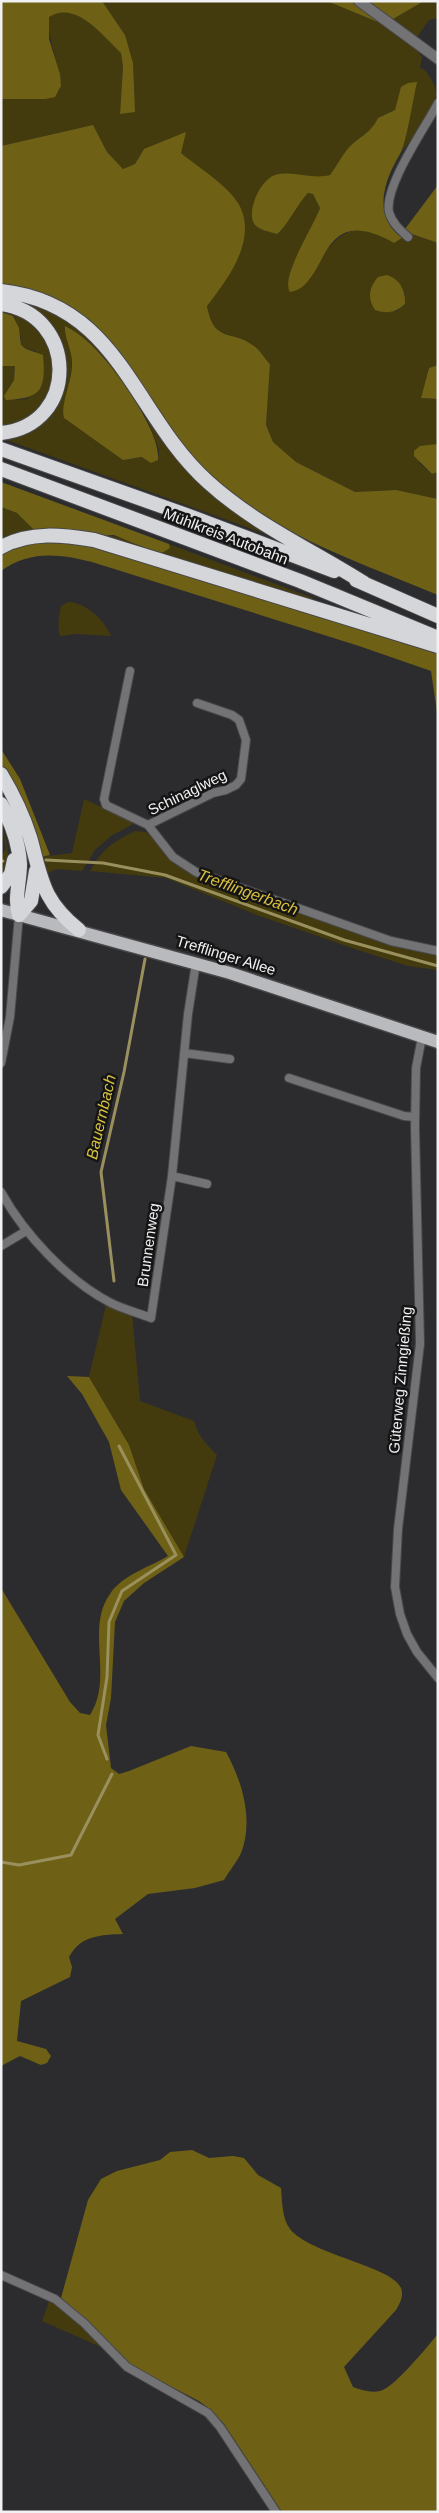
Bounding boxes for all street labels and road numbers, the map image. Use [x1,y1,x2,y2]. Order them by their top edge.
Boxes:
street label: Mühlkreis Autobahn [161,504,291,568]
street label: Schinaglweg [145,766,229,818]
street label: Trefflinger Allee [174,932,278,978]
street label: Brunnenweg [134,1202,162,1288]
street label: Güterweg Zinngießing [385,1306,415,1454]

